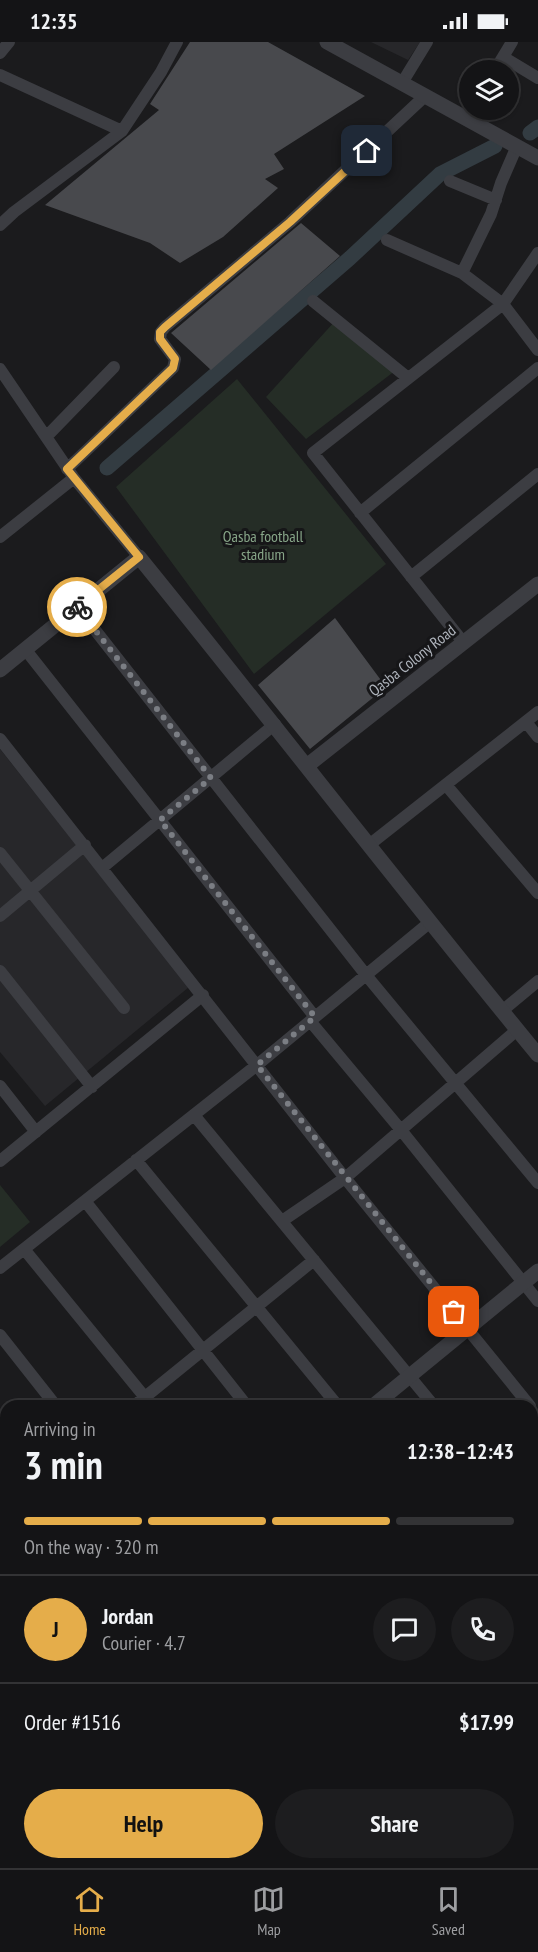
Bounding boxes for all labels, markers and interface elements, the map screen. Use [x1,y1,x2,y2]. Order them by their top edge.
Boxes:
text: 12:35 [30,7,78,35]
map controls [459,60,519,120]
button: layers [459,60,519,120]
pin [341,125,392,176]
icon: home [350,134,383,167]
park label: Qasba football stadium [223,526,303,564]
courier [47,577,107,637]
icon: bike [61,591,94,624]
street label: Qasba Colony Road [364,620,460,700]
pin [428,1286,479,1337]
icon: bag [437,1295,470,1328]
text: Arriving in [24,1416,96,1442]
text: 12:38–12:43 [407,1437,514,1465]
text: 3 min [24,1439,103,1490]
text: On the way · 320 m [24,1534,159,1560]
button: chat [373,1598,436,1661]
button: phone [451,1598,514,1661]
text: Jordan [102,1602,153,1630]
text: J [52,1615,59,1643]
text: Courier · 4.7 [102,1630,186,1656]
text: Order #1516 [24,1708,121,1736]
text: $17.99 [459,1708,514,1736]
button: Help [24,1789,263,1858]
button: Share [275,1789,514,1858]
tab: Home [73,1883,106,1939]
tab: Map [252,1883,285,1939]
tab: Saved [432,1883,465,1939]

